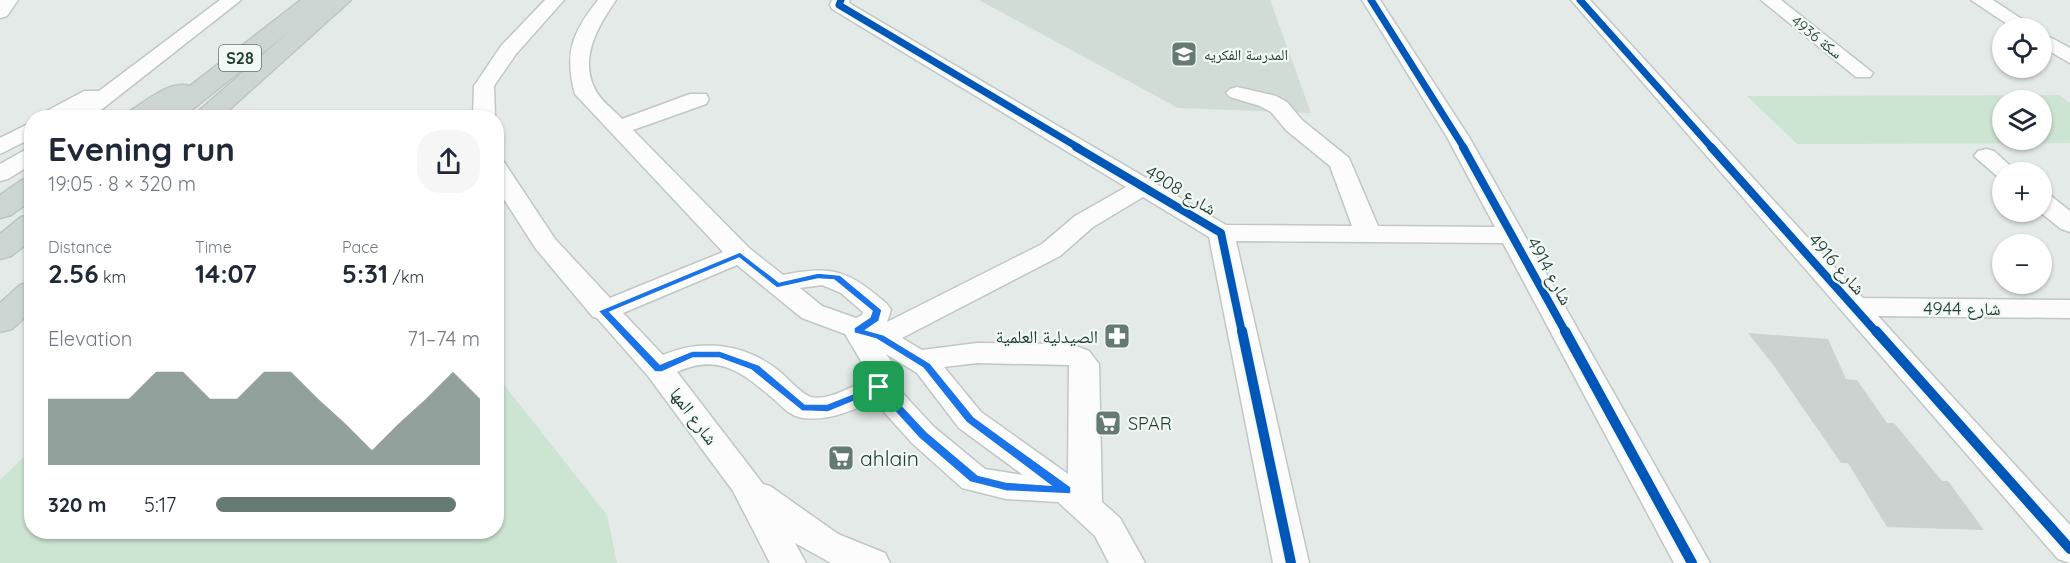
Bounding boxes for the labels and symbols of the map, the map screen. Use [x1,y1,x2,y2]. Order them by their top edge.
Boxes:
street label: سكة 4936 [1788,11,1846,63]
school or university icon: المدرسة الفكريه [1169,39,1199,69]
road number: S28 [219,45,261,71]
place label: المدرسة الفكريه [1204,45,1288,64]
street label: 4908 شارع [1141,160,1221,220]
street label: 4916 شارع [1803,229,1871,299]
street label: 4914 شارع [1522,233,1578,309]
street label: 4944 شارع [1923,297,2001,320]
pharmacy icon: الصيدلية العلمية [1102,321,1132,351]
place label: الصيدلية العلمية [996,325,1098,348]
pin [853,361,904,412]
street label: شارع المها [665,383,723,449]
supermarket icon: SPAR [1093,408,1123,438]
place label: SPAR [1128,412,1172,435]
supermarket icon: ahlain [826,443,856,473]
place label: ahlain [860,445,919,471]

